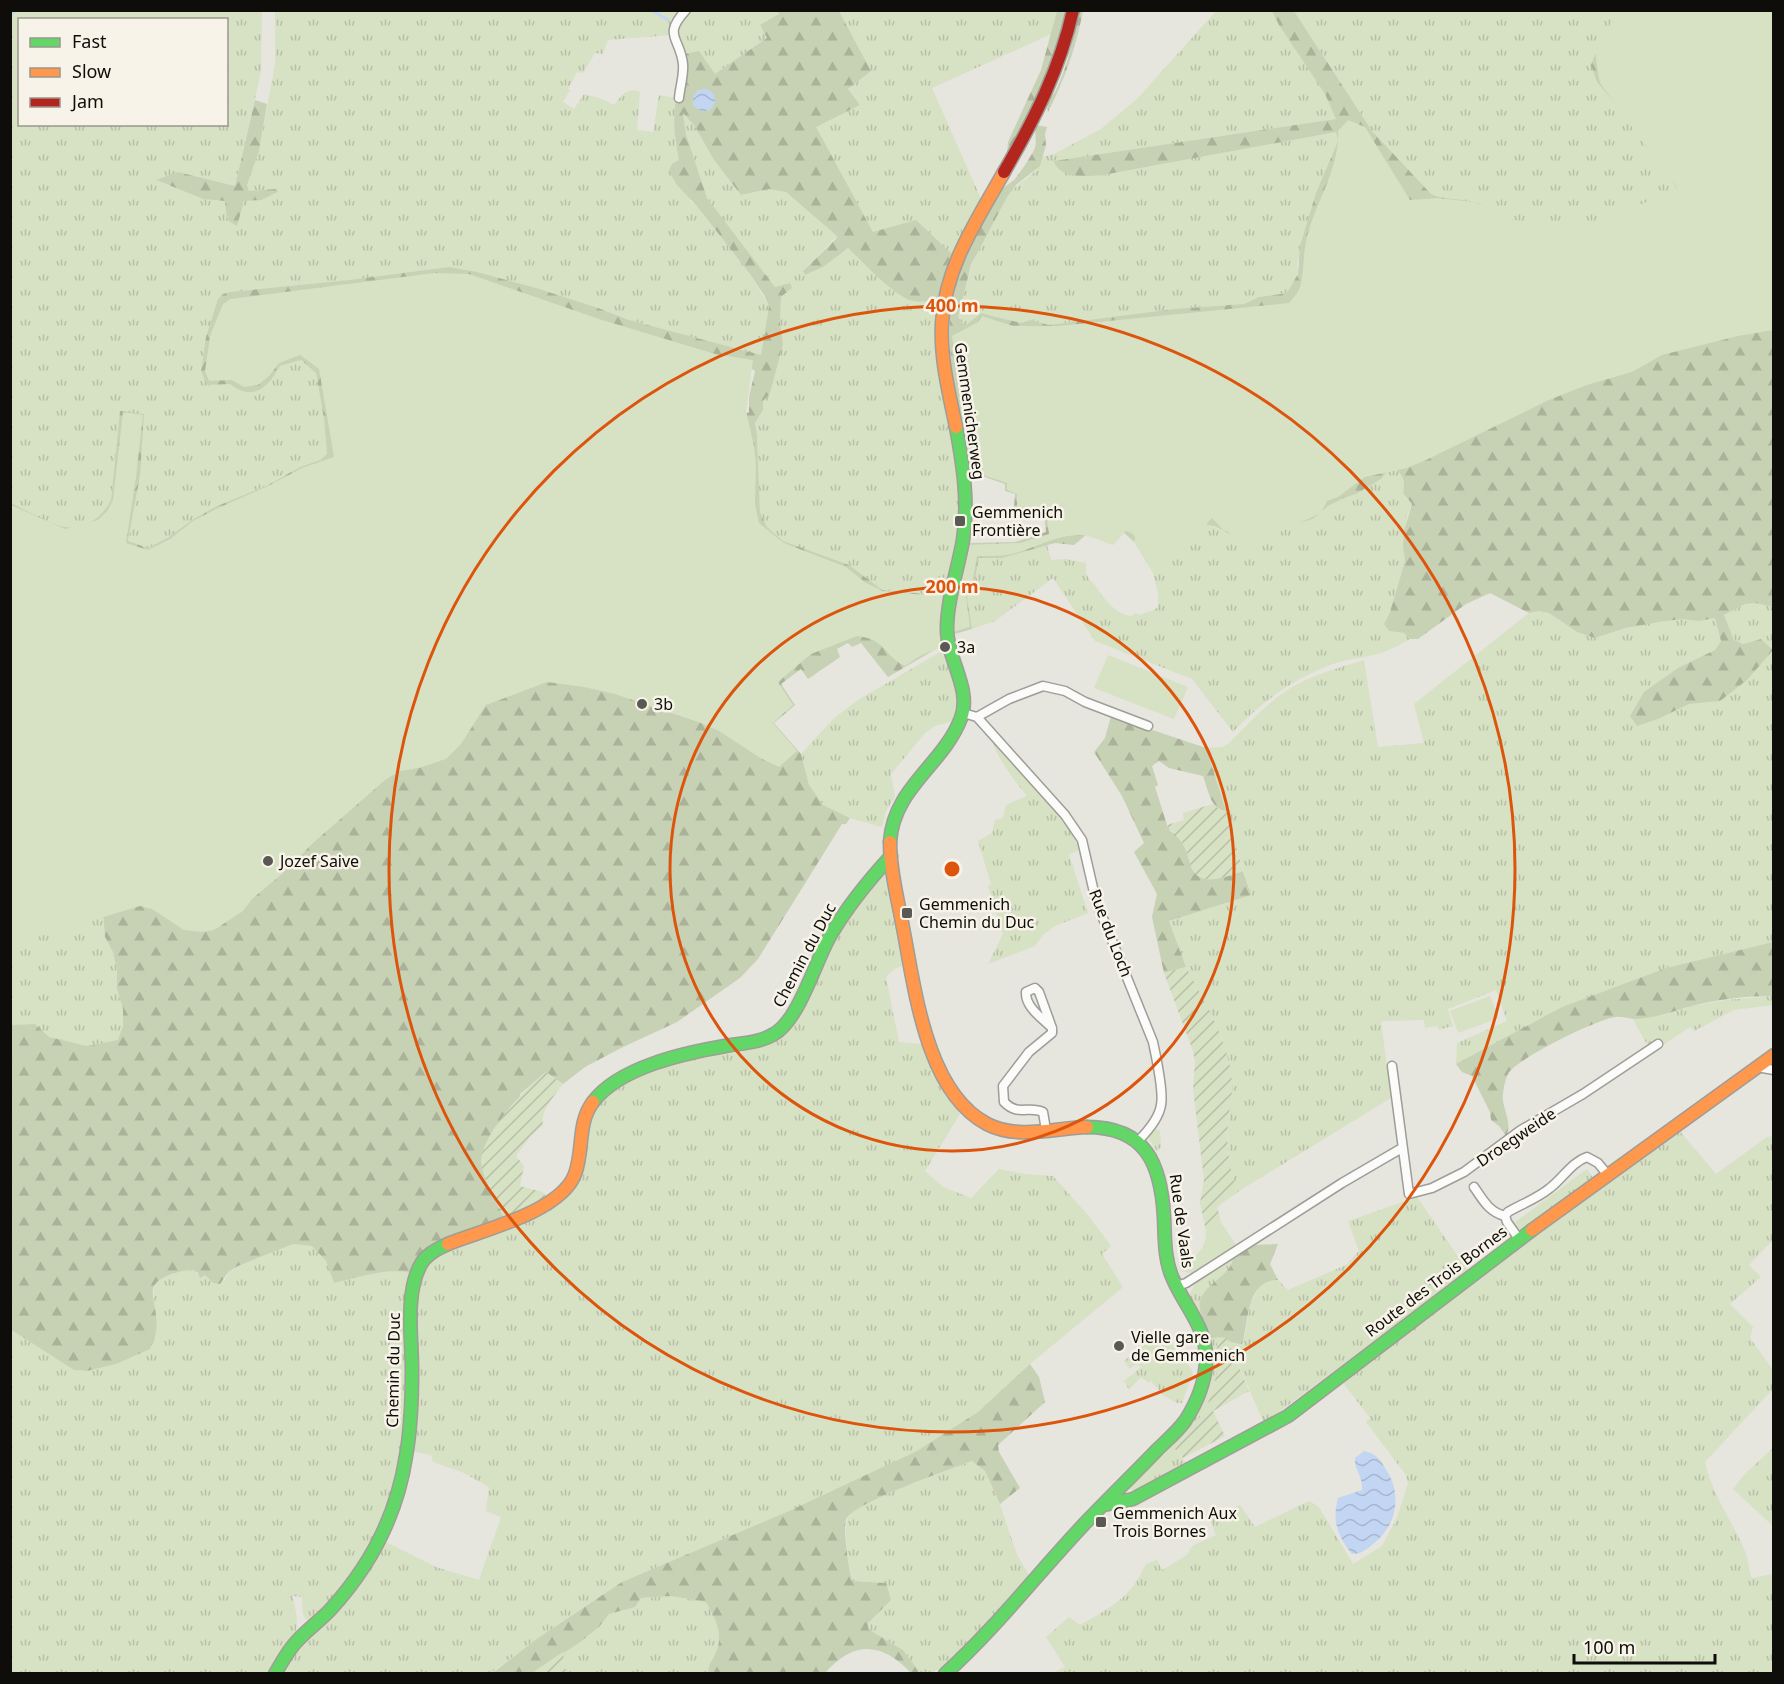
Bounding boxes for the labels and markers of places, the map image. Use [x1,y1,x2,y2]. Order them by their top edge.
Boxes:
place label: Gemmenich Frontière [972,501,1063,541]
marker: Gemmenich Frontière [953,514,967,528]
place label: 3a [957,636,975,658]
marker: 3a [938,640,952,654]
place label: 3b [654,693,673,715]
marker: 3b [635,697,649,711]
place label: Jozef Saive [278,850,359,872]
marker: Jozef Saive [261,854,275,868]
centre of rings [942,859,962,879]
place label: Gemmenich Chemin du Duc [919,893,1035,933]
marker: Gemmenich Chemin du Duc [900,906,914,920]
place label: Vielle gare de Gemmenich [1131,1326,1245,1366]
marker: Vielle gare de Gemmenich [1112,1339,1126,1353]
place label: Gemmenich Aux Trois Bornes [1113,1502,1237,1542]
marker: Gemmenich Aux Trois Bornes [1094,1515,1108,1529]

